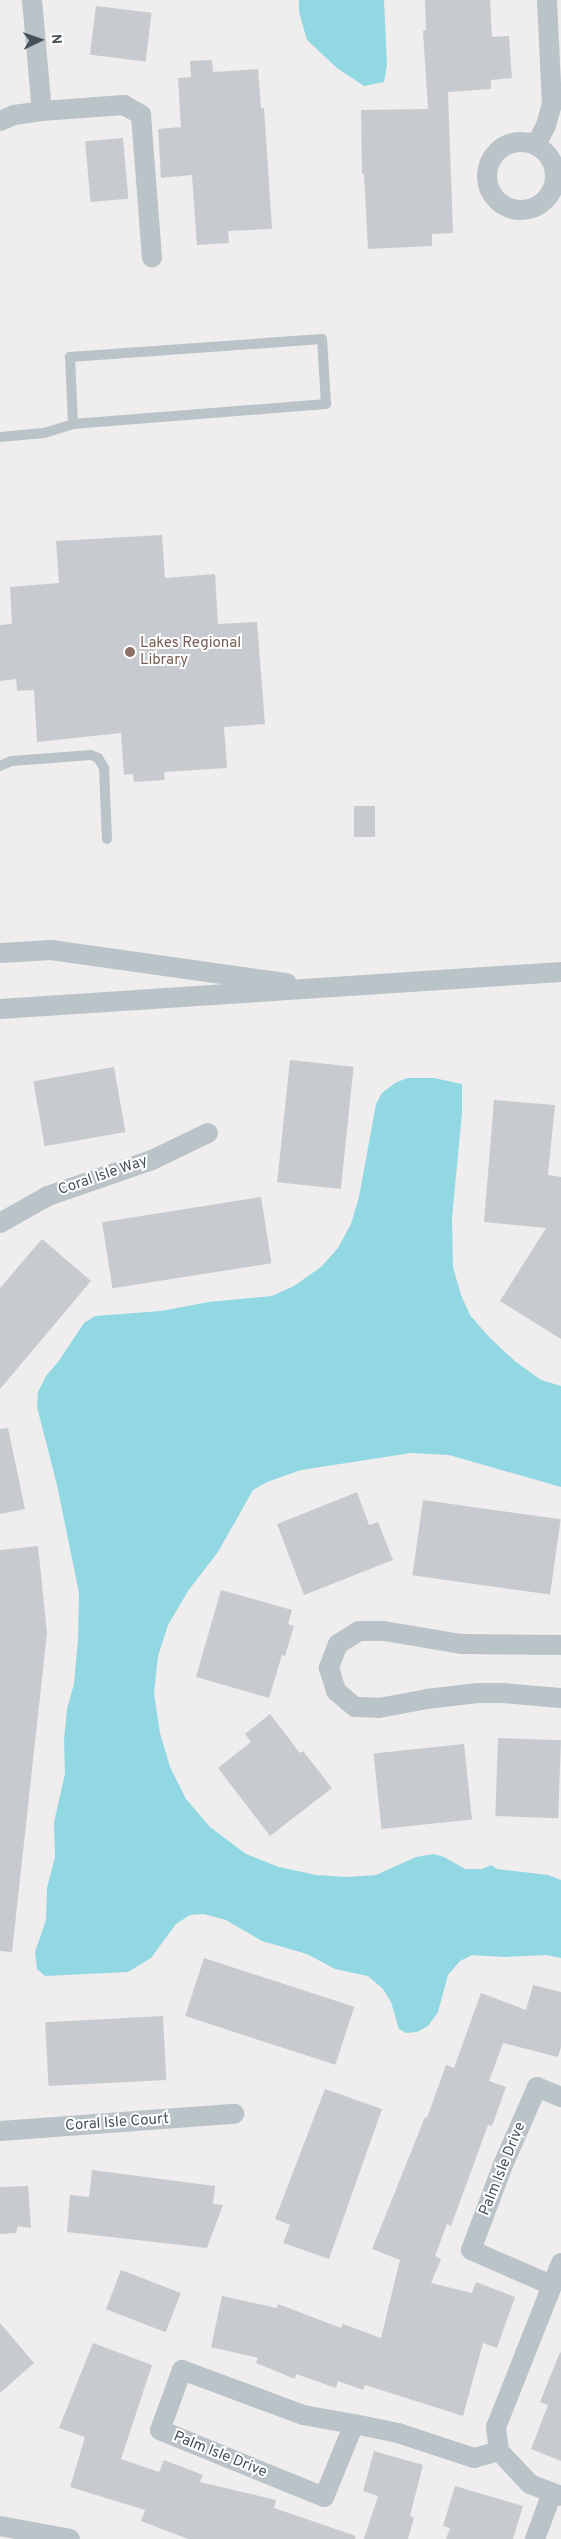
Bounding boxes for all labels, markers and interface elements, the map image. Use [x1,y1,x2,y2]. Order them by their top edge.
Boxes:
north arrow [15,15,65,65]
text: N [47,34,64,45]
place label: Lakes Regional Library [140,634,241,669]
marker: Lakes Regional Library [124,646,136,658]
street label: Coral Isle Way [56,1152,150,1200]
street label: Coral Isle Court [65,2110,169,2136]
street label: Palm Isle Drive [476,2120,530,2218]
street label: Palm Isle Drive [171,2428,269,2482]

